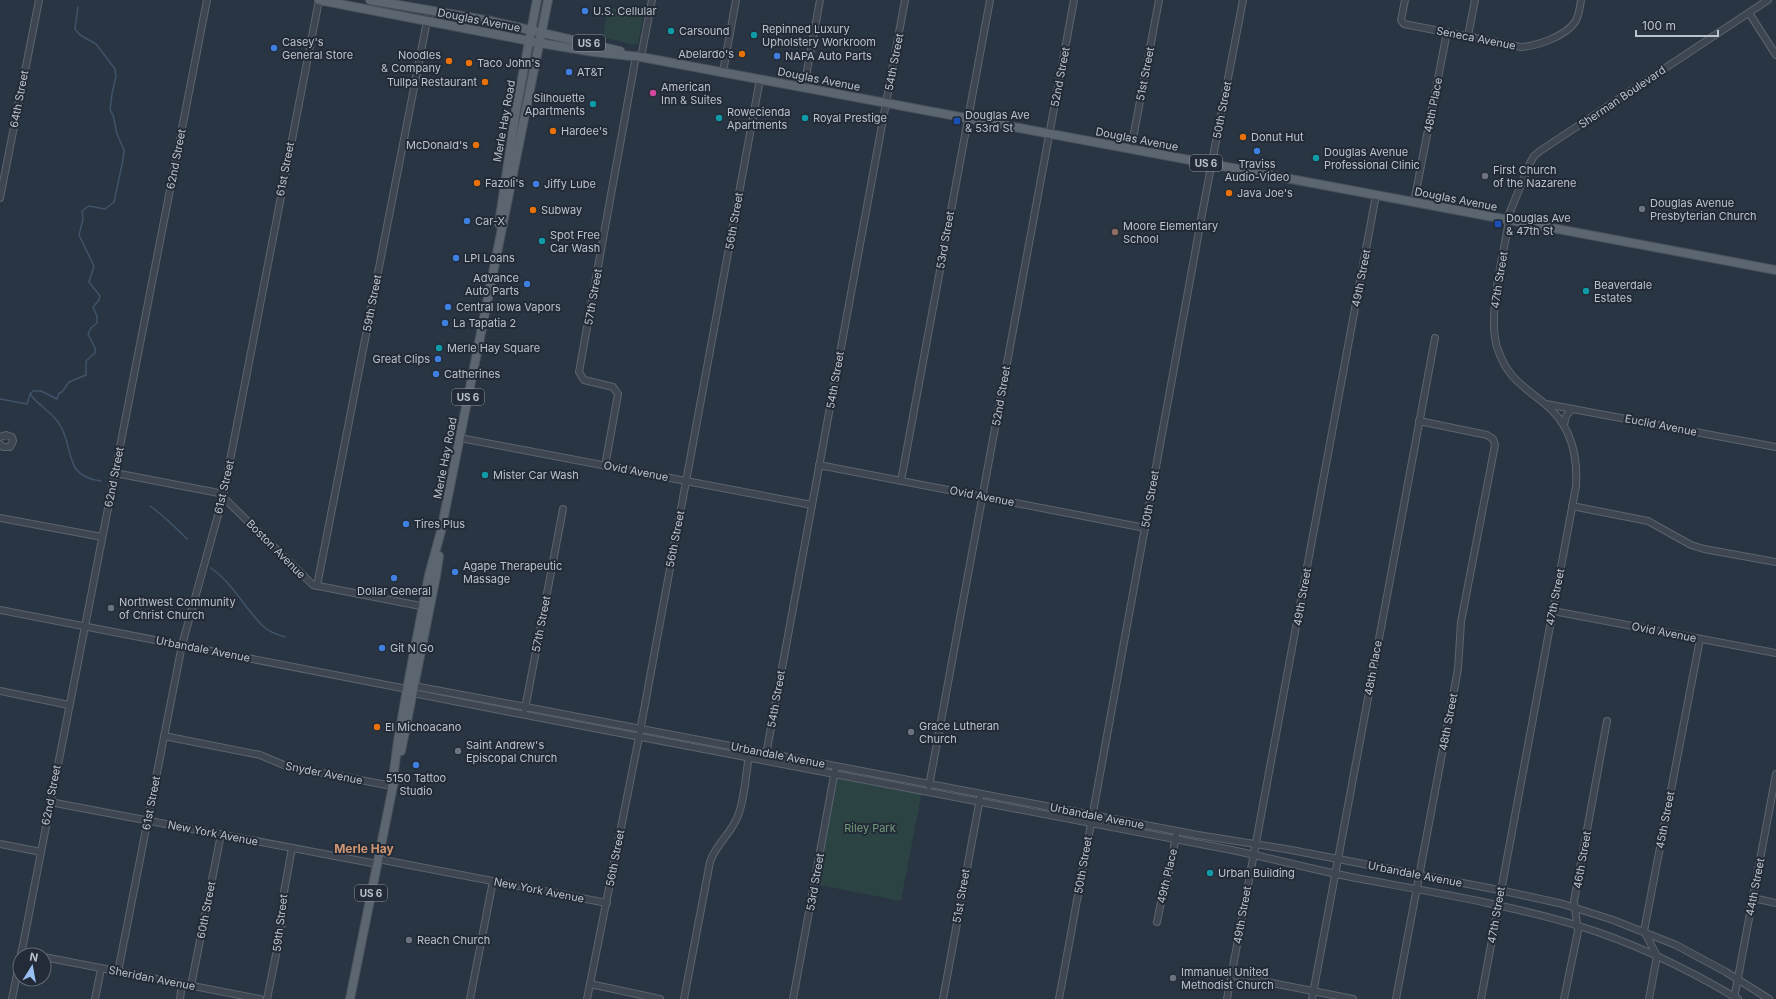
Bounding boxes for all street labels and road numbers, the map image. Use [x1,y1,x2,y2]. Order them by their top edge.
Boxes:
street label: Douglas Avenue [436,5,522,35]
street label: Seneca Avenue [1435,23,1517,53]
street label: 54th Street [882,32,906,92]
road number: US 6 [573,35,605,51]
street label: 52nd Street [1047,45,1073,108]
street label: 51st Street [1133,45,1157,102]
street label: Sherman Boulevard [1576,63,1668,131]
street label: Douglas Avenue [776,64,862,94]
street label: 64th Street [7,69,31,129]
street label: 48th Place [1421,76,1445,134]
street label: Merle Hay Road [490,79,518,163]
street label: 50th Street [1210,80,1234,140]
street label: Douglas Avenue [1094,124,1180,154]
street label: 62nd Street [163,127,189,190]
street label: 61st Street [273,140,297,197]
road number: US 6 [1190,155,1222,171]
street label: Douglas Avenue [1413,184,1499,214]
street label: 56th Street [722,191,746,251]
street label: 53rd Street [933,210,957,270]
street label: 49th Street [1349,248,1374,308]
street label: 47th Street [1488,250,1510,310]
street label: 57th Street [581,267,605,326]
street label: 59th Street [360,273,384,333]
street label: 54th Street [823,350,847,410]
street label: 52nd Street [989,364,1013,427]
road number: US 6 [452,389,484,405]
street label: Euclid Avenue [1624,411,1698,439]
street label: Merle Hay Road [430,416,460,500]
street label: 62nd Street [101,445,127,508]
street label: 61st Street [211,458,237,515]
street label: Ovid Avenue [602,458,670,484]
street label: 50th Street [1138,469,1162,529]
street label: Ovid Avenue [948,483,1016,509]
street label: 56th Street [663,509,687,569]
street label: Boston Avenue [244,517,308,581]
street label: 49th Street [1290,567,1314,627]
street label: 47th Street [1543,567,1567,627]
street label: 57th Street [529,594,553,653]
street label: Ovid Avenue [1630,619,1698,645]
street label: Urbandale Avenue [155,633,251,665]
street label: 48th Place [1361,639,1385,697]
street label: 54th Street [764,669,788,729]
street label: 48th Street [1436,692,1460,752]
street label: Urbandale Avenue [730,739,826,771]
street label: Snyder Avenue [284,759,364,787]
street label: 62nd Street [38,763,64,826]
street label: 61st Street [139,774,163,831]
street label: 45th Street [1653,790,1677,850]
street label: Urbandale Avenue [1049,800,1145,832]
street label: New York Avenue [167,817,259,849]
street label: 56th Street [603,828,627,888]
street label: 46th Street [1570,830,1594,890]
street label: 50th Street [1071,835,1095,895]
street label: 49th Place [1154,847,1180,905]
street label: 53rd Street [803,852,827,912]
street label: 44th Street [1743,857,1768,917]
street label: Urbandale Avenue [1367,858,1463,890]
street label: 51st Street [949,867,973,924]
street label: New York Avenue [493,874,585,906]
street label: 60th Street [194,880,218,940]
road number: US 6 [355,885,387,901]
street label: 49th Street [1230,885,1254,945]
street label: 47th Street [1484,885,1508,945]
street label: 59th Street [270,893,291,953]
street label: Sheridan Avenue [107,963,197,993]

